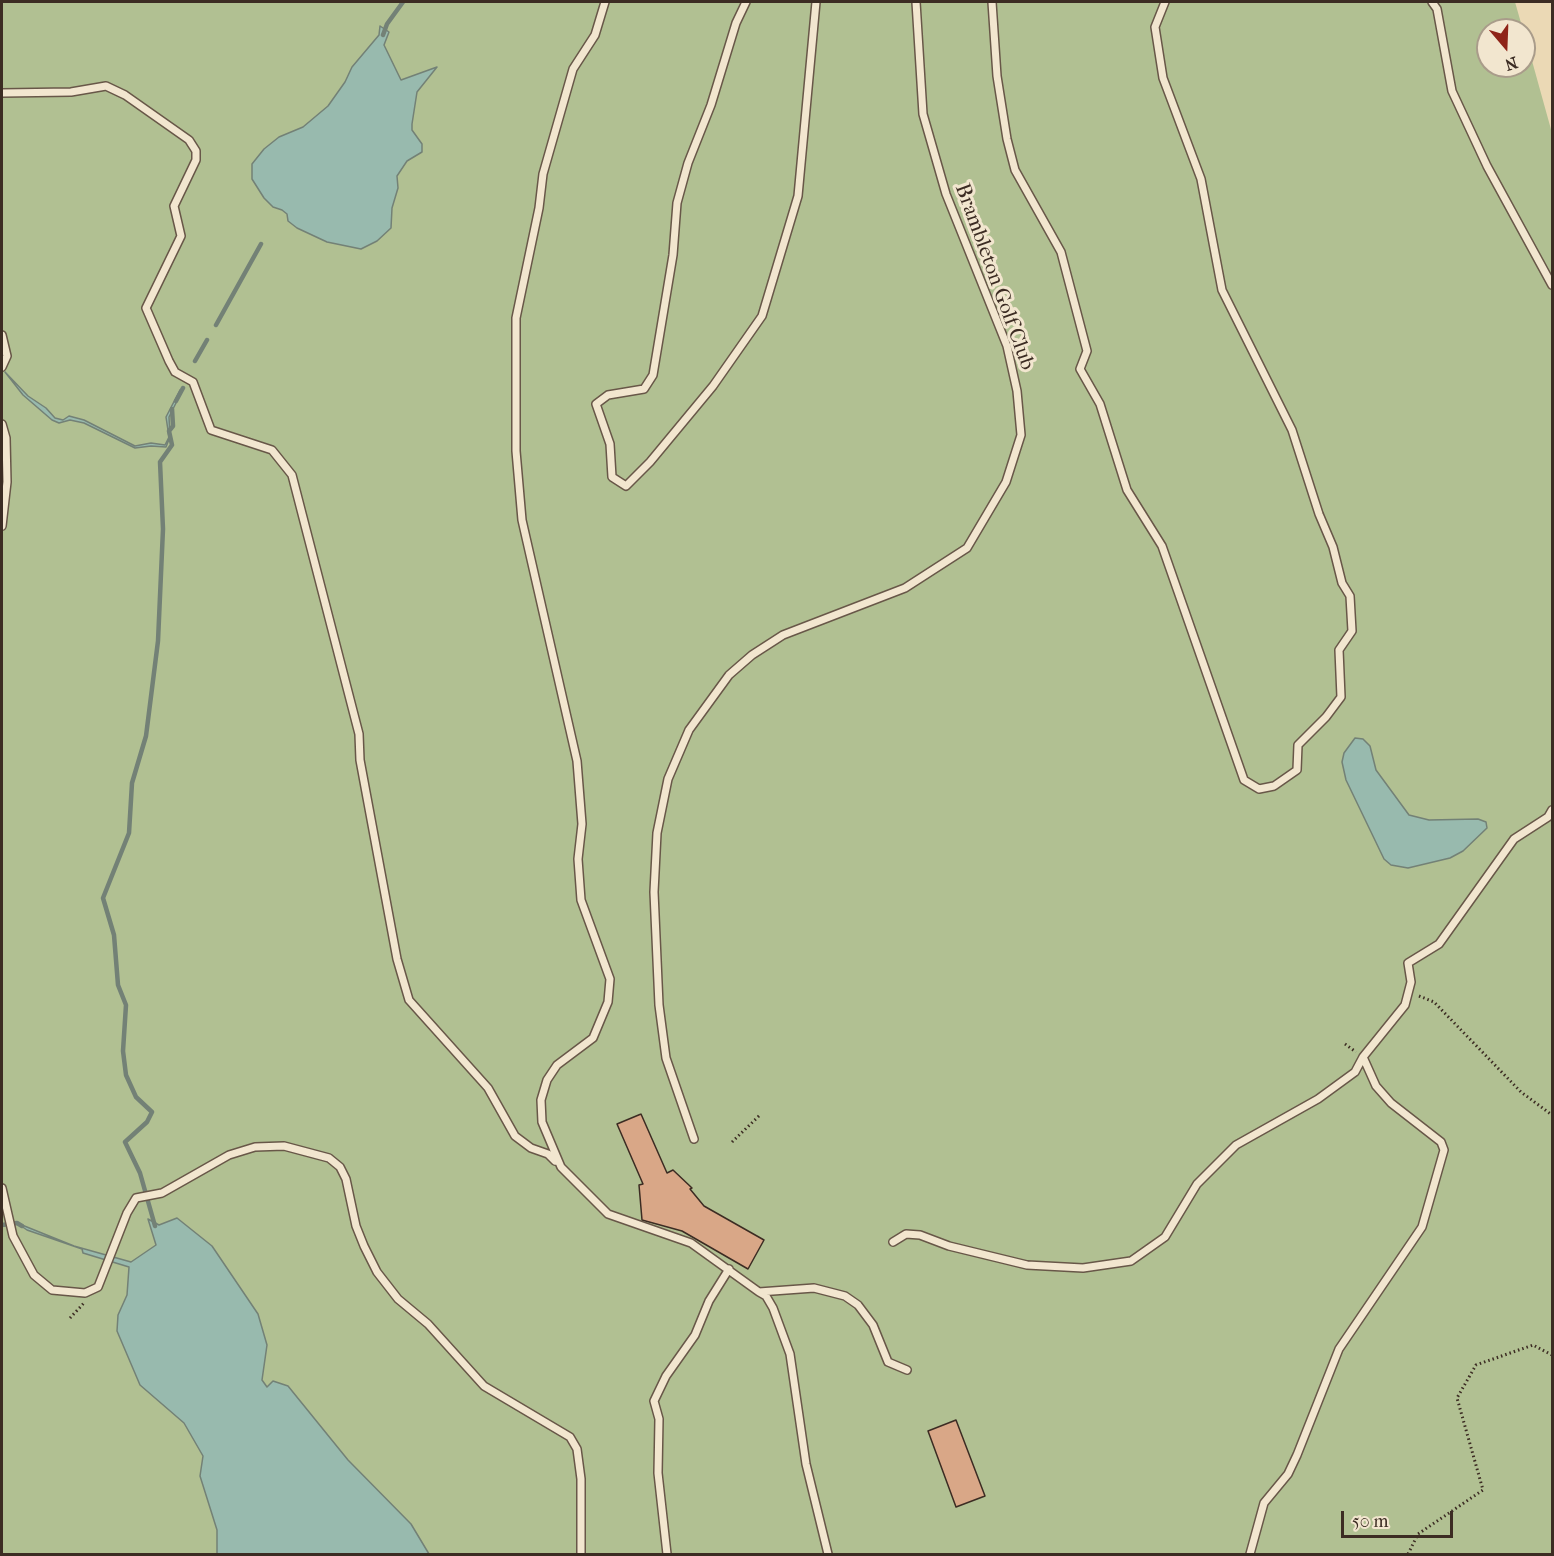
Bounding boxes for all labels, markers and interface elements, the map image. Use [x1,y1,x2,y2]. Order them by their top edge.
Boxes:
north arrow [1476,18,1536,78]
text: N [1503,53,1520,75]
street label: Brambleton Golf Club [949,180,1039,374]
scale bar [1344,1499,1456,1537]
text: 50 m [1352,1511,1388,1532]

